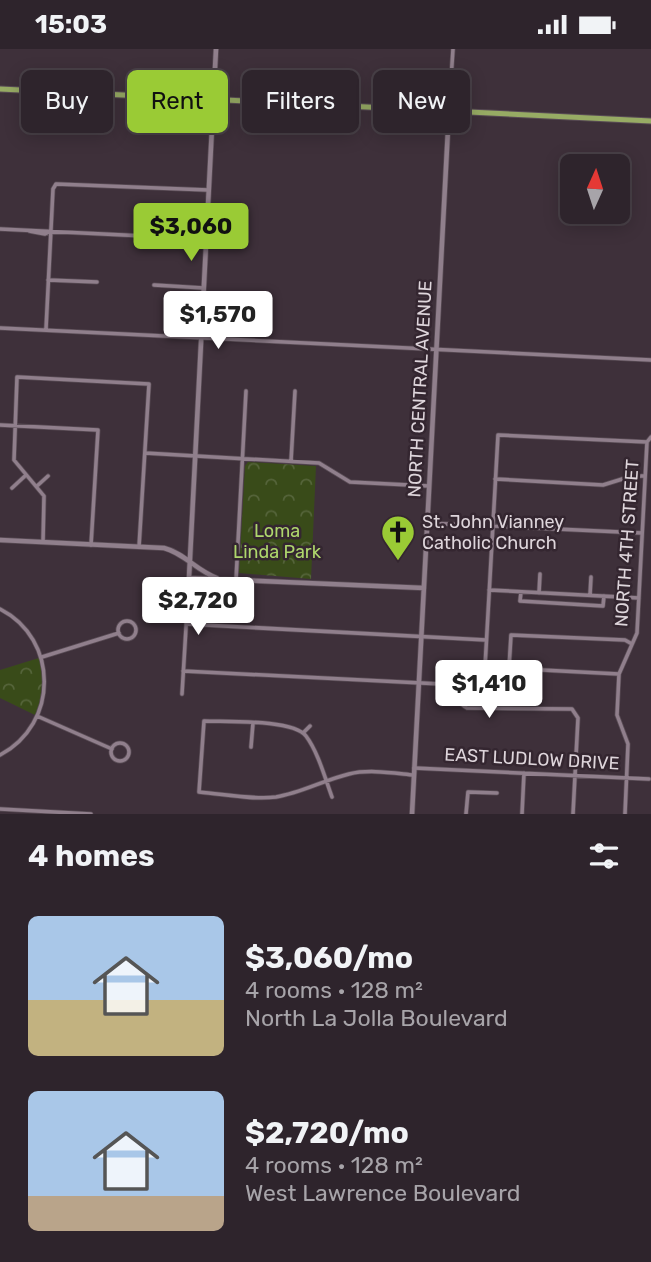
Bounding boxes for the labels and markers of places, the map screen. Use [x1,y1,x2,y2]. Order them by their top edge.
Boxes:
pin: $3,060 [134,203,248,263]
pin: $1,570 [161,292,275,351]
place label: St. John Vianney Catholic Church [422,511,564,554]
church icon: St. John Vianney Catholic Church [379,513,417,562]
pin: $2,720 [141,577,255,637]
pin: $1,410 [432,661,546,720]

